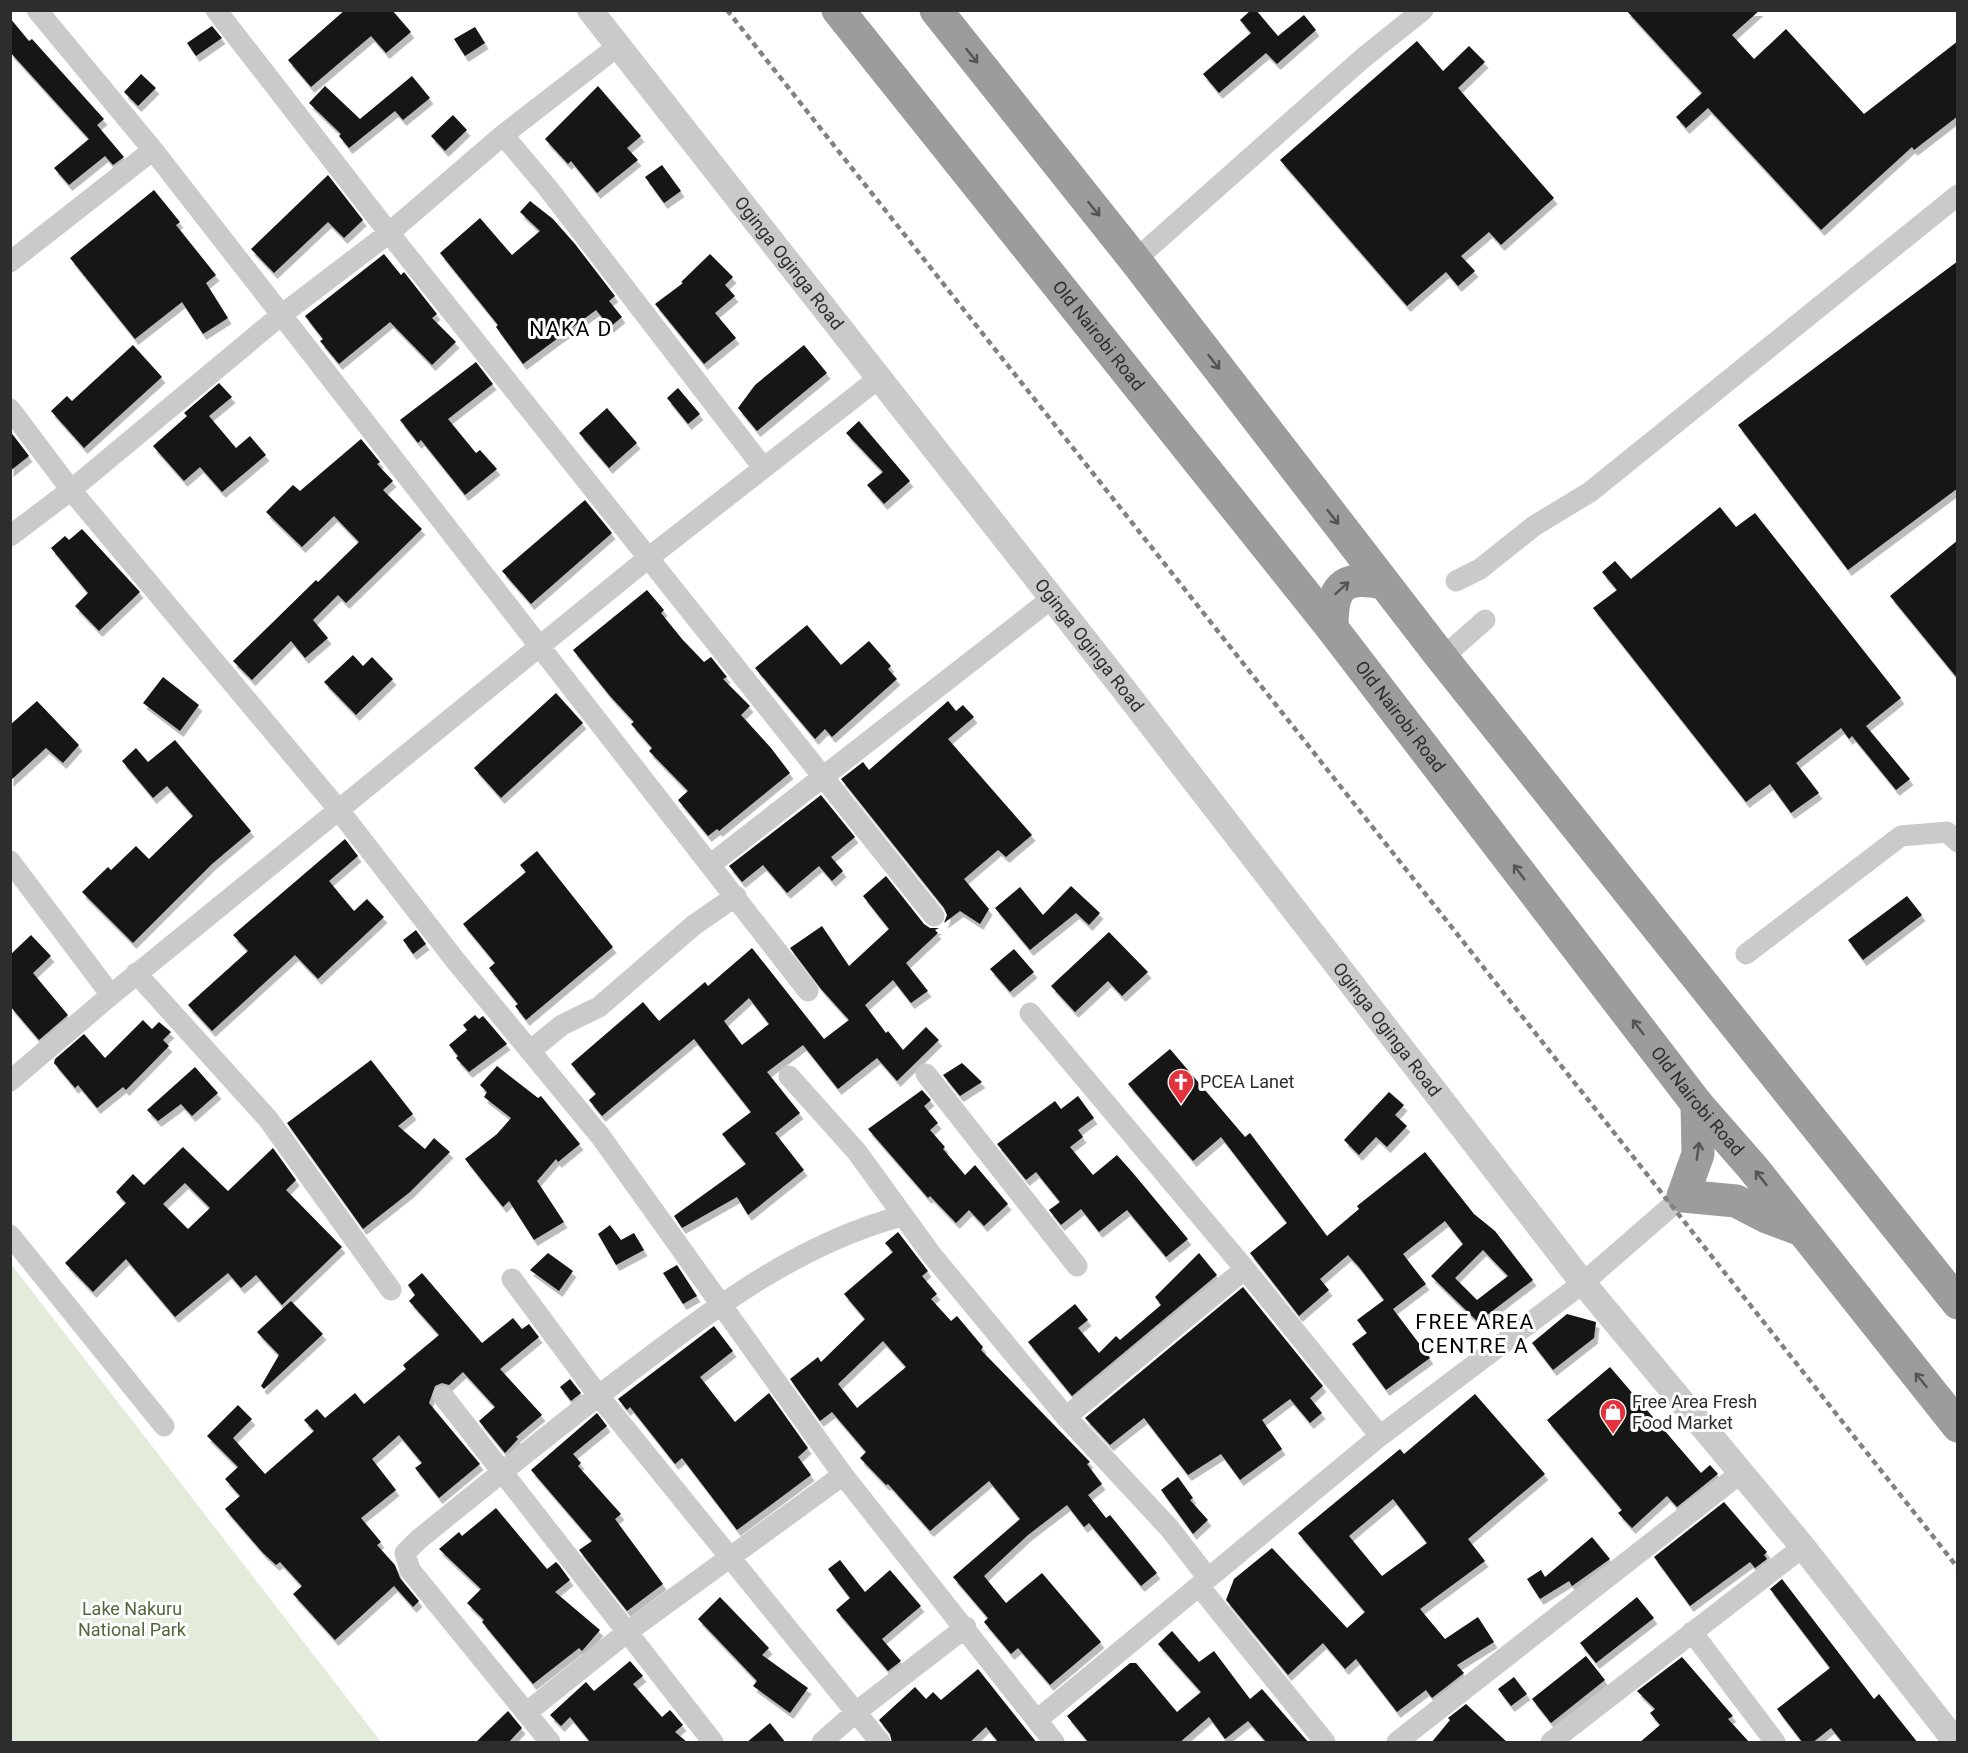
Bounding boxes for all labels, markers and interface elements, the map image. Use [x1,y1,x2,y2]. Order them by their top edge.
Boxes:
one-way arrow [966,48,979,64]
street label: Oginga Oginga Road [730,192,848,334]
one-way arrow [1087,200,1100,216]
street label: Old Nairobi Road [1048,276,1149,395]
district label: NAKA D [529,317,613,341]
one-way arrow [1207,354,1220,370]
one-way arrow [1326,509,1339,525]
street label: Oginga Oginga Road [1031,574,1148,716]
one-way arrow [1335,581,1350,595]
street label: Old Nairobi Road [1351,657,1450,776]
one-way arrow [1513,864,1526,880]
street label: Oginga Oginga Road [1329,958,1446,1100]
one-way arrow [1631,1019,1644,1035]
street label: Old Nairobi Road [1647,1042,1748,1160]
church icon: PCEA Lanet [1166,1067,1196,1105]
place label: PCEA Lanet [1200,1071,1294,1092]
one-way arrow [1692,1142,1703,1162]
one-way arrow [1754,1170,1767,1186]
district label: FREE AREA CENTRE A [1415,1310,1535,1358]
one-way arrow [1915,1372,1928,1388]
place label: Free Area Fresh Food Market [1632,1391,1757,1433]
shop icon: Free Area Fresh Food Market [1598,1397,1628,1435]
park label: Lake Nakuru National Park [78,1598,187,1640]

